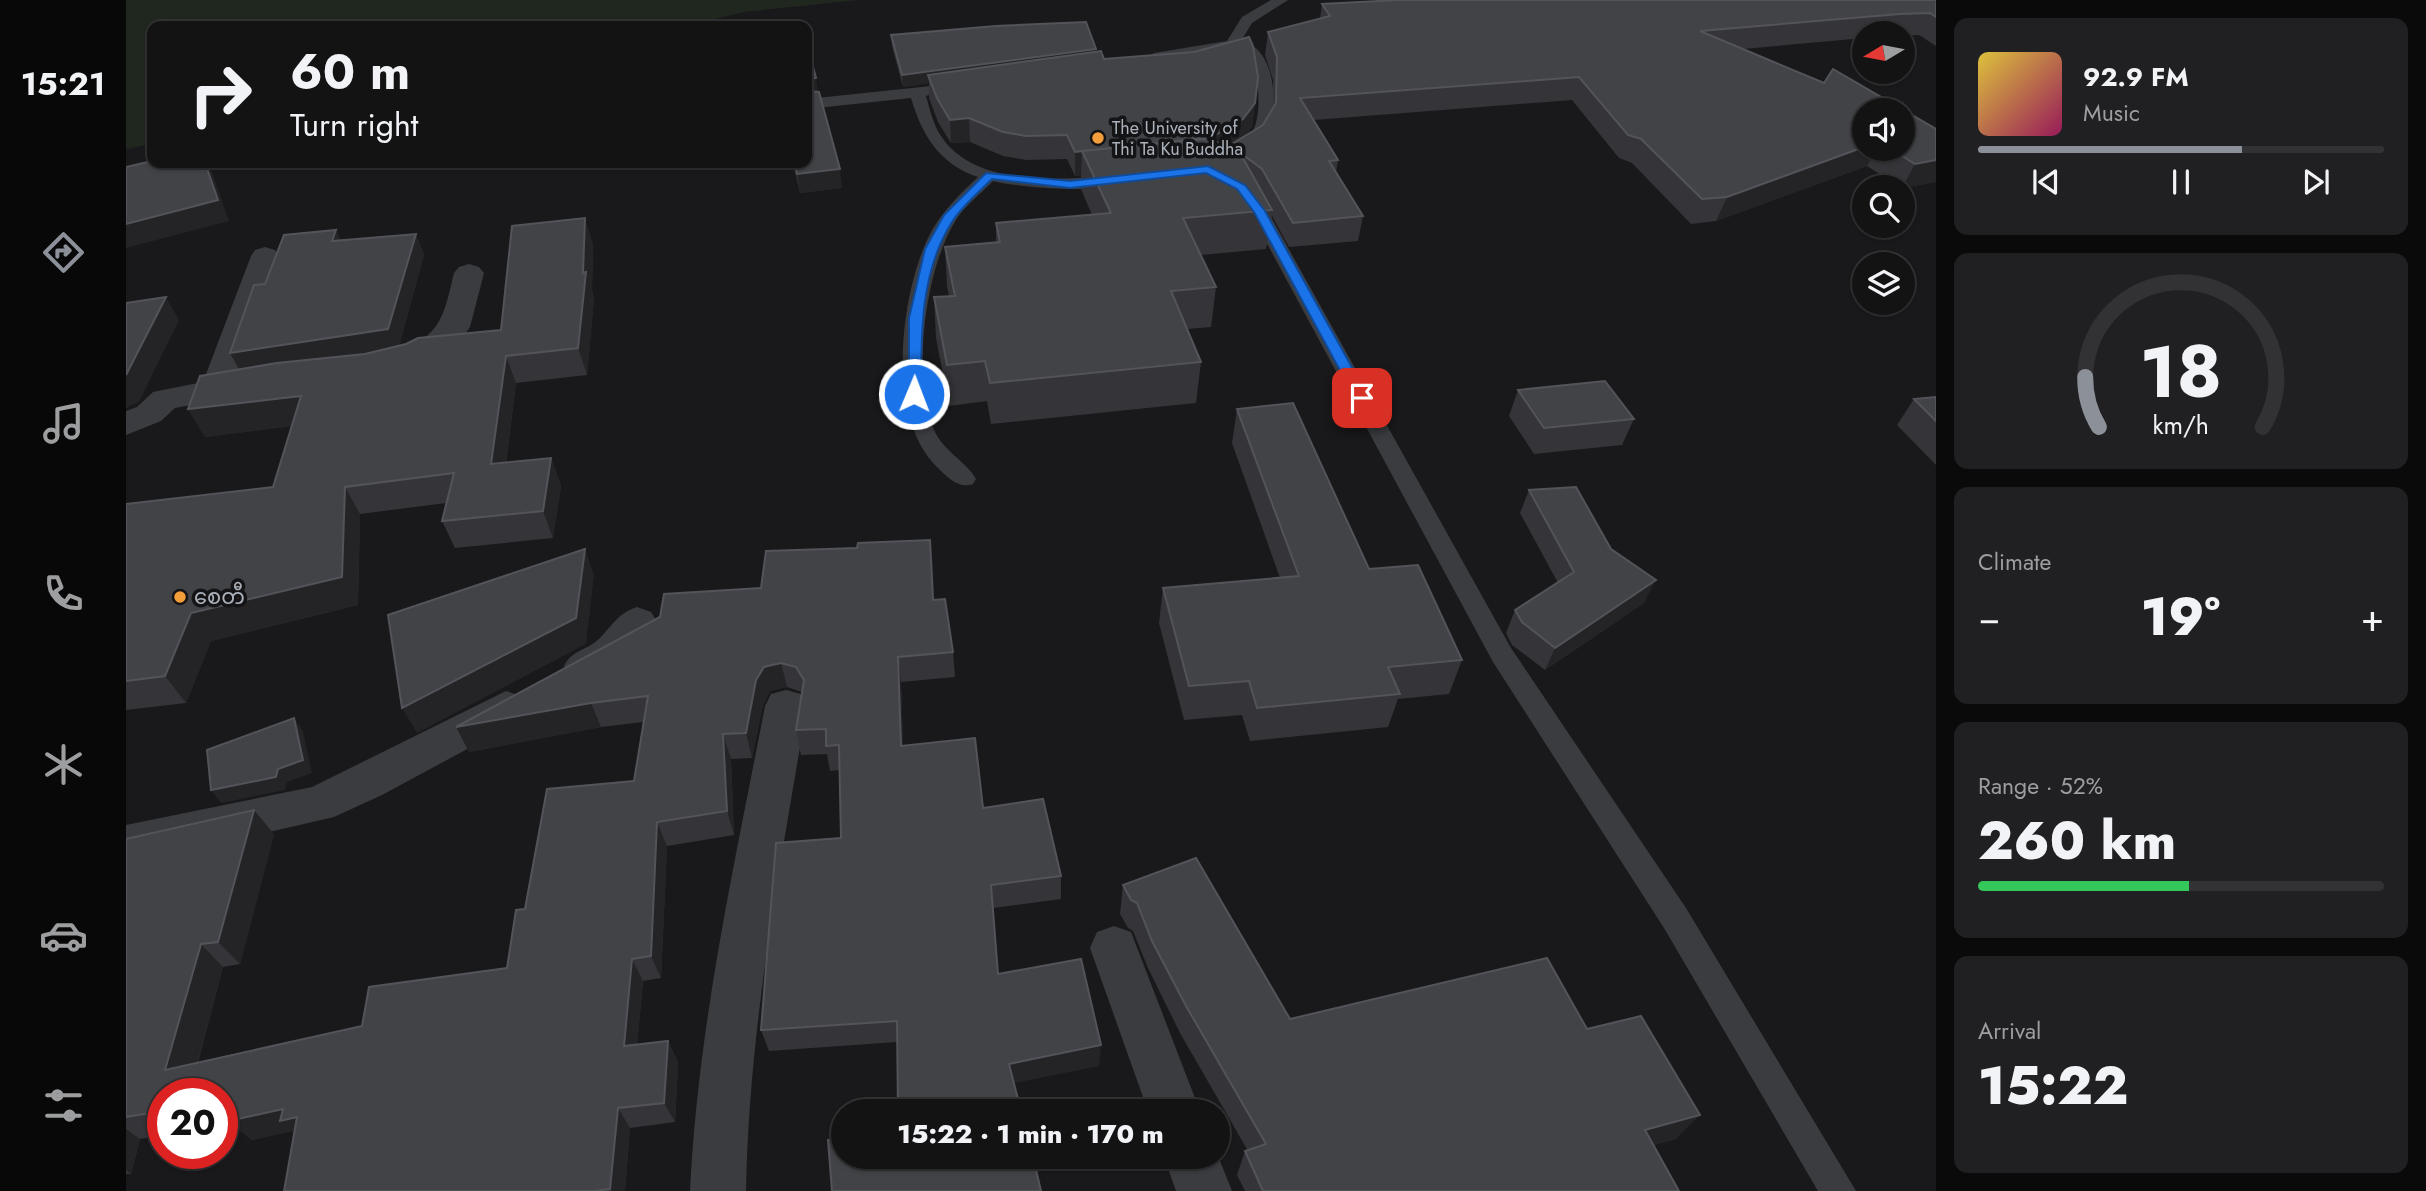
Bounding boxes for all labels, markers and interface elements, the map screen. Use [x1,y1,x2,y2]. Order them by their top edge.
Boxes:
north arrow [1852,21,1914,84]
map controls [1852,21,1915,315]
text: 60 m [290,37,410,107]
icon: right [175,49,266,140]
text: 92.9 FM [2083,58,2189,96]
text: 15:21 [21,61,105,107]
text: Music [2083,96,2140,130]
button: sound [1852,98,1915,161]
text: Turn right [290,102,419,148]
place label: The University of Thi Ta Ku Buddha [1112,115,1243,162]
marker: The University of Thi Ta Ku Buddha [1090,130,1106,146]
icon: previous [2027,163,2065,201]
icon: pause [2162,163,2200,201]
icon: next [2297,163,2335,201]
button: search [1852,175,1915,238]
icon: directions [39,228,88,277]
button: layers [1852,252,1915,315]
text: 18 [2140,319,2222,424]
position arrow [877,357,951,431]
pin [1332,368,1392,428]
icon: arrive [1343,379,1381,417]
icon: music [39,399,88,448]
text: km/h [2153,407,2209,443]
text: Climate [1978,545,2051,579]
icon: phone [39,569,88,618]
text: 19° [2141,579,2220,655]
place label: စေတီ [194,581,245,612]
marker: စေတီ [172,589,188,605]
text: − [1978,590,2000,645]
text: + [2361,590,2384,645]
icon: climate [39,740,88,789]
text: Range · 52% [1978,769,2103,803]
text: 260 km [1978,803,2176,879]
icon: car [39,911,88,960]
text: Arrival [1978,1014,2041,1048]
text: 15:22 [1978,1048,2128,1124]
speed limit sign: 20 [147,1078,238,1169]
icon: filters [39,1081,88,1130]
text: 15:22 · 1 min · 170 m [897,1115,1164,1153]

